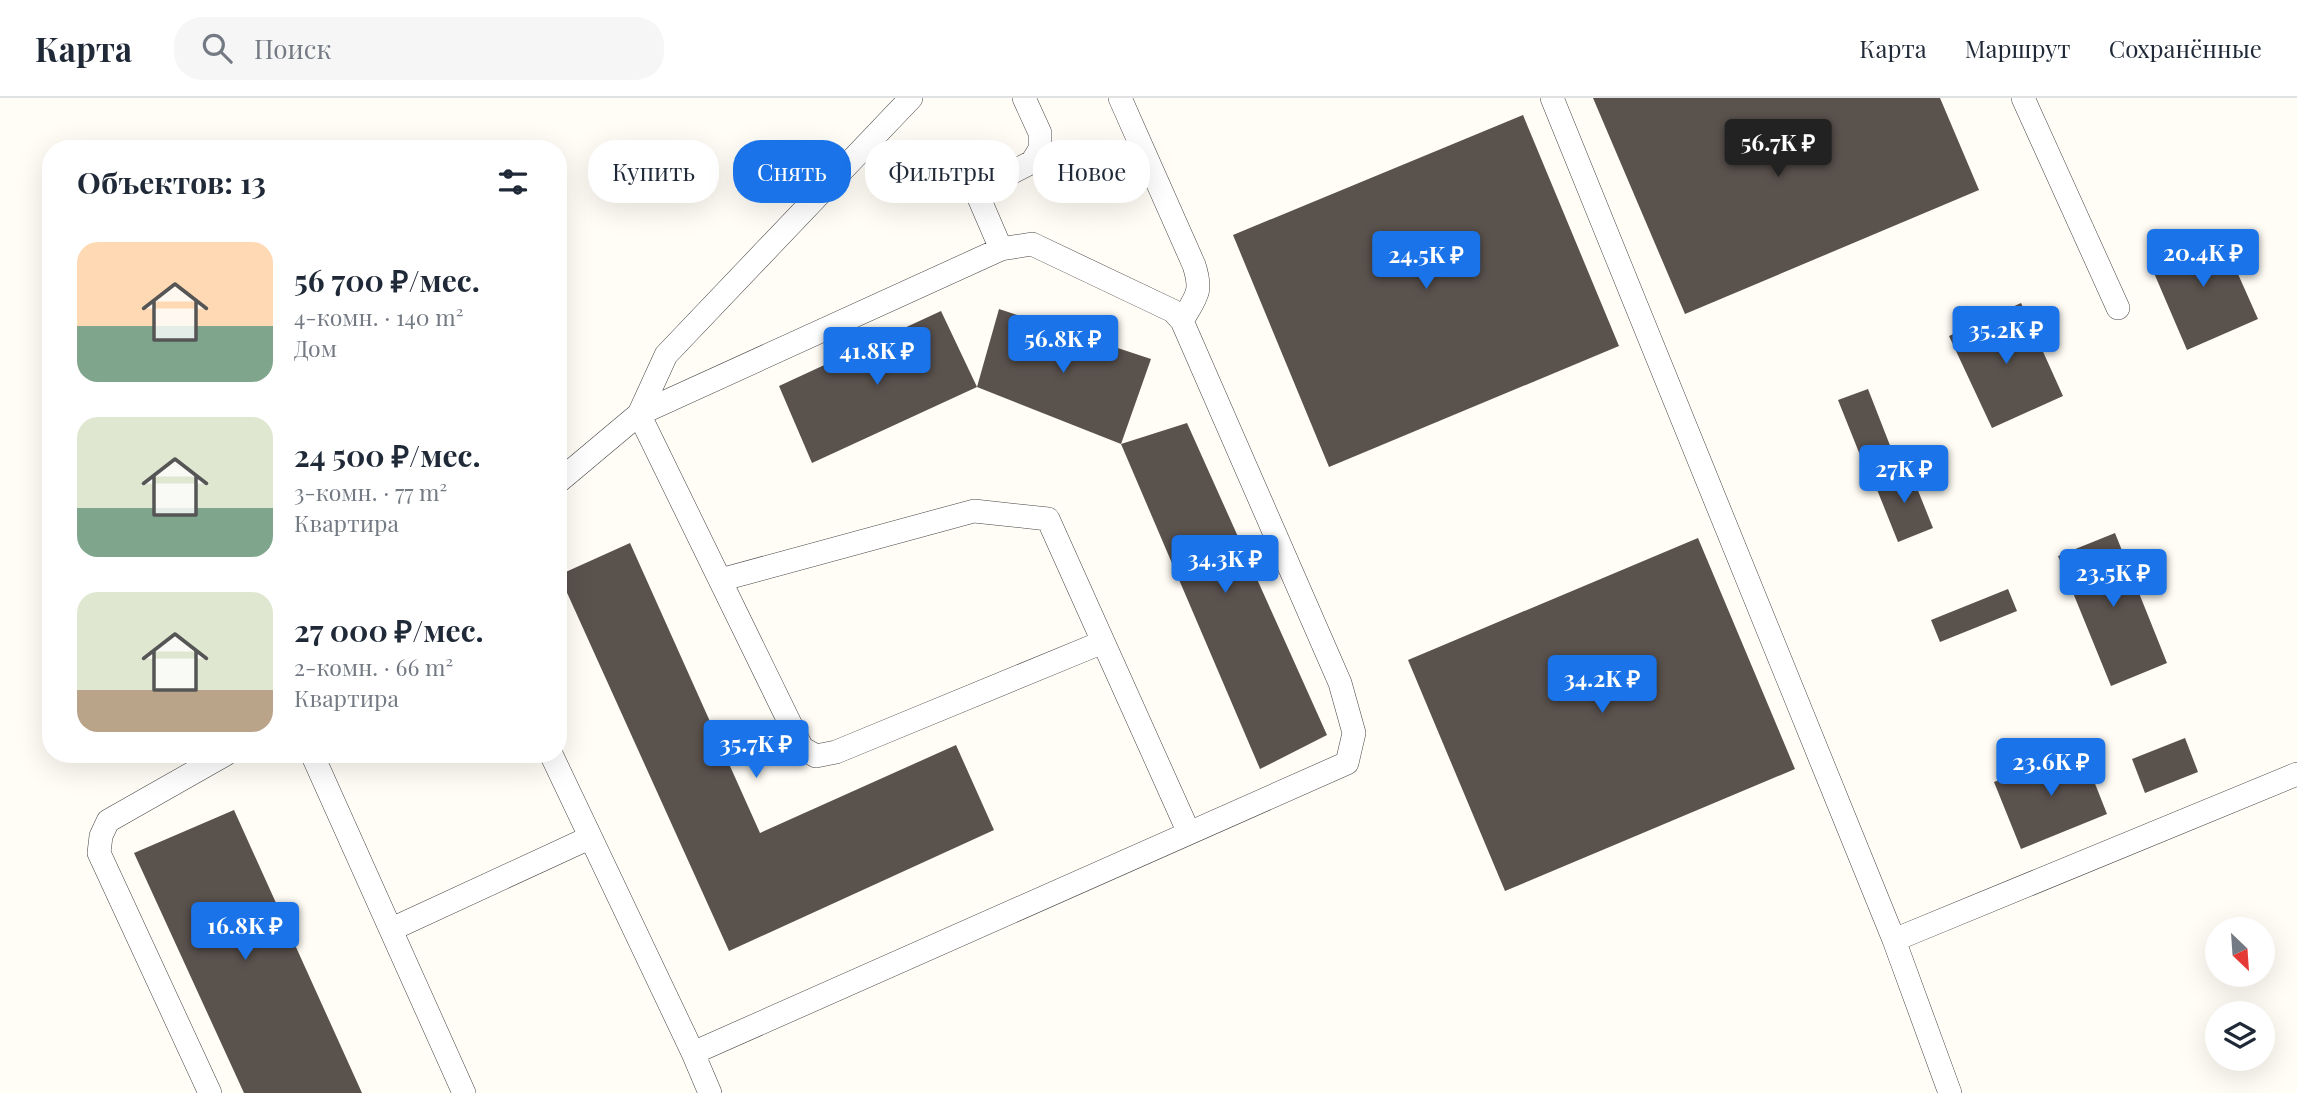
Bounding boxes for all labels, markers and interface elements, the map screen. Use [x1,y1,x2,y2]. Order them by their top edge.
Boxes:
search box [174,17,664,80]
text: Карта [35,26,132,70]
icon: search [198,29,236,67]
text: Поиск [254,31,331,66]
text: Карта [1859,32,1927,64]
text: Маршрут [1965,32,2071,64]
text: Сохранённые [2109,32,2262,64]
pin: 56.7K ₽ [1713,120,1843,179]
text: 56.7K ₽ [1741,126,1815,157]
chip: Купить [588,140,719,203]
chip: Снять [733,140,851,203]
chip: Фильтры [865,140,1019,203]
chip: Новое [1033,140,1150,203]
text: Объектов: 13 [77,162,266,202]
icon: filters [494,163,532,201]
pin: 20.4K ₽ [2138,230,2268,289]
pin: 24.5K ₽ [1361,232,1491,291]
text: 20.4K ₽ [2163,236,2243,267]
text: 24.5K ₽ [1388,238,1464,269]
text: 56 700 ₽/мес. [294,260,480,300]
icon: home [133,270,217,354]
text: 4-комн. · 140 m² [294,301,464,332]
pin: 35.2K ₽ [1941,306,2071,366]
text: 35.2K ₽ [1969,313,2043,344]
pin: 56.8K ₽ [998,316,1128,375]
text: 56.8K ₽ [1024,322,1102,353]
pin: 41.8K ₽ [812,328,942,387]
text: Дом [294,332,337,363]
text: 41.8K ₽ [839,334,915,365]
text: 24 500 ₽/мес. [294,435,481,475]
icon: home [133,445,217,529]
pin: 27K ₽ [1855,446,1953,505]
text: 27K ₽ [1875,452,1933,483]
text: 3-комн. · 77 m² [294,476,447,507]
text: Квартира [294,507,399,538]
pin: 34.3K ₽ [1160,536,1290,595]
text: 34.3K ₽ [1187,542,1263,573]
pin: 23.5K ₽ [2048,550,2178,609]
text: 23.5K ₽ [2076,556,2150,587]
text: 27 000 ₽/мес. [294,610,484,650]
icon: home [133,620,217,704]
text: 2-комн. · 66 m² [294,651,453,682]
pin: 34.2K ₽ [1537,656,1667,715]
text: 34.2K ₽ [1564,662,1640,693]
text: Квартира [294,682,399,713]
pin: 35.7K ₽ [691,720,821,780]
text: 35.7K ₽ [720,727,792,758]
pin: 23.6K ₽ [1986,738,2116,798]
text: 23.6K ₽ [2012,745,2090,776]
pin: 16.8K ₽ [180,902,310,962]
text: 16.8K ₽ [207,909,283,940]
north arrow [2205,917,2275,987]
map controls [2205,917,2275,1071]
button: layers [2205,1001,2275,1071]

